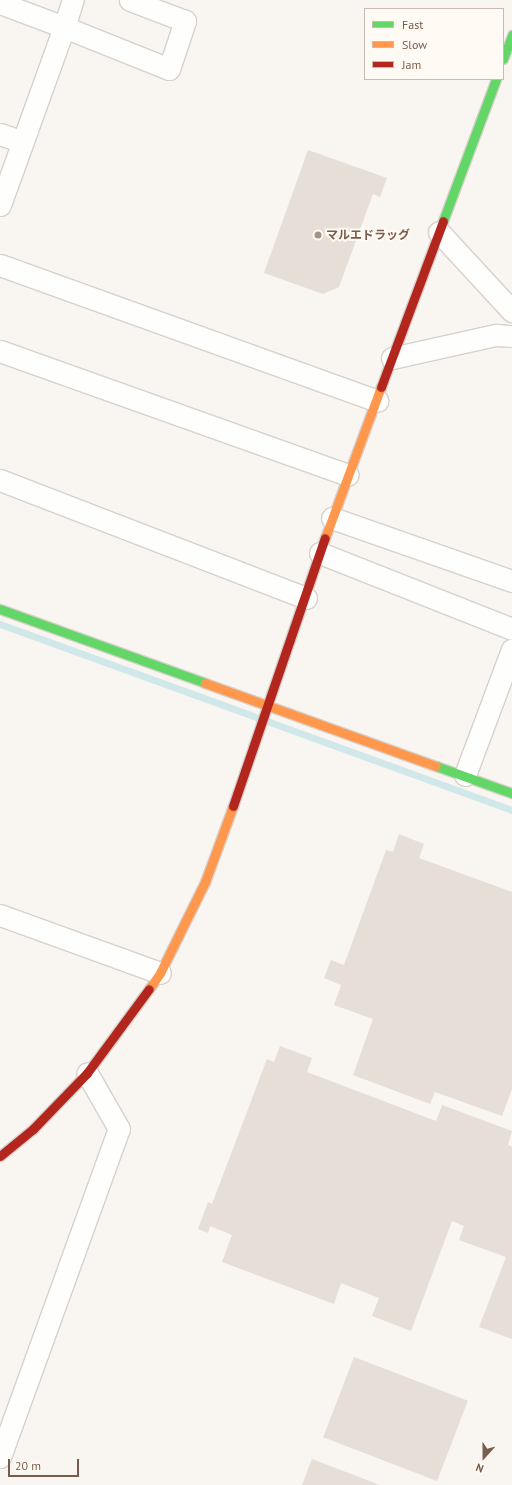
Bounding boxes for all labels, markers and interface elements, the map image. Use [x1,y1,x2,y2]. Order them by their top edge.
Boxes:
legend [364,8,504,80]
text: Fast [402,17,423,32]
text: Slow [402,37,427,52]
text: Jam [402,57,421,72]
place label: マルエドラッグ [326,228,410,242]
marker: マルエドラッグ [313,230,323,240]
north arrow [464,1437,504,1477]
scale bar [10,1451,81,1477]
text: 20 m [15,1458,41,1473]
text: N [474,1460,486,1476]

